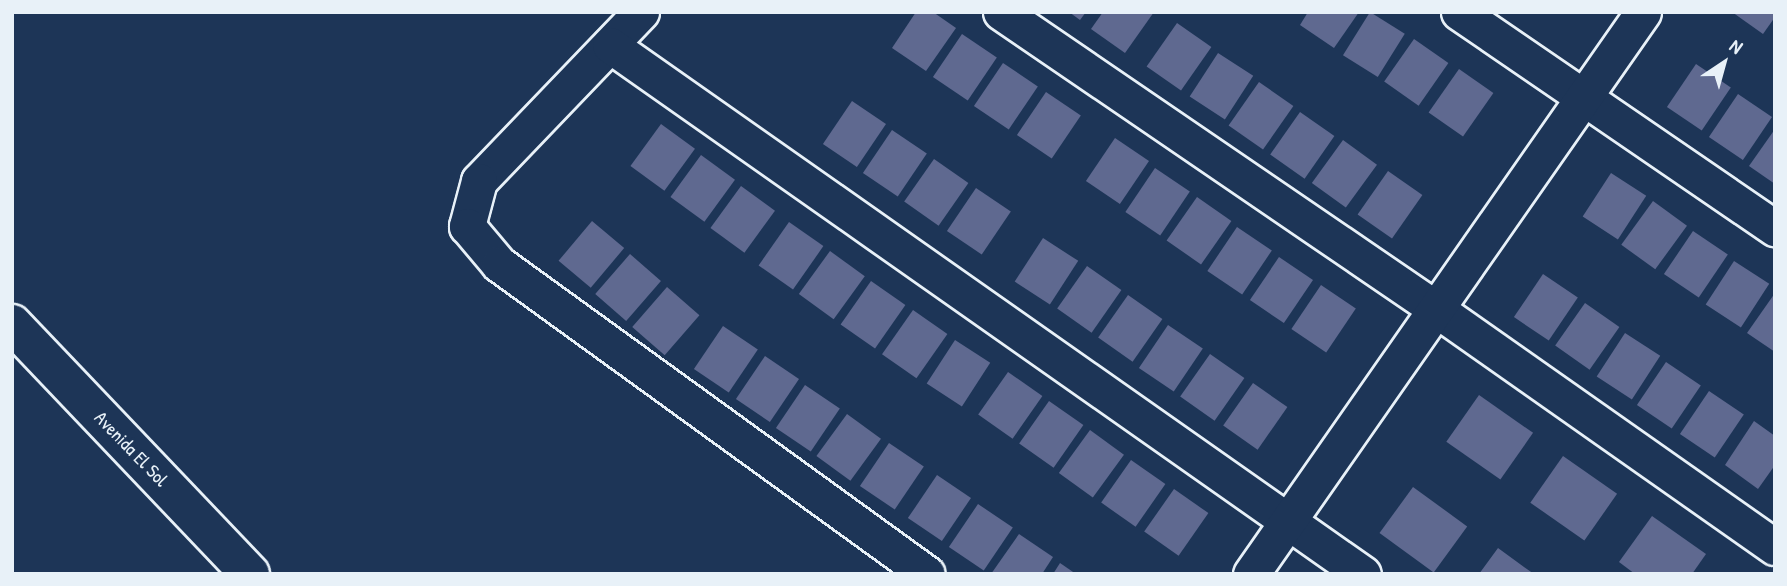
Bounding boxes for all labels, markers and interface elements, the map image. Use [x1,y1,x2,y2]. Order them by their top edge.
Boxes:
north arrow [1689,28,1759,98]
text: N [1725,33,1748,59]
street label: Avenida El Sol [90,407,172,491]

